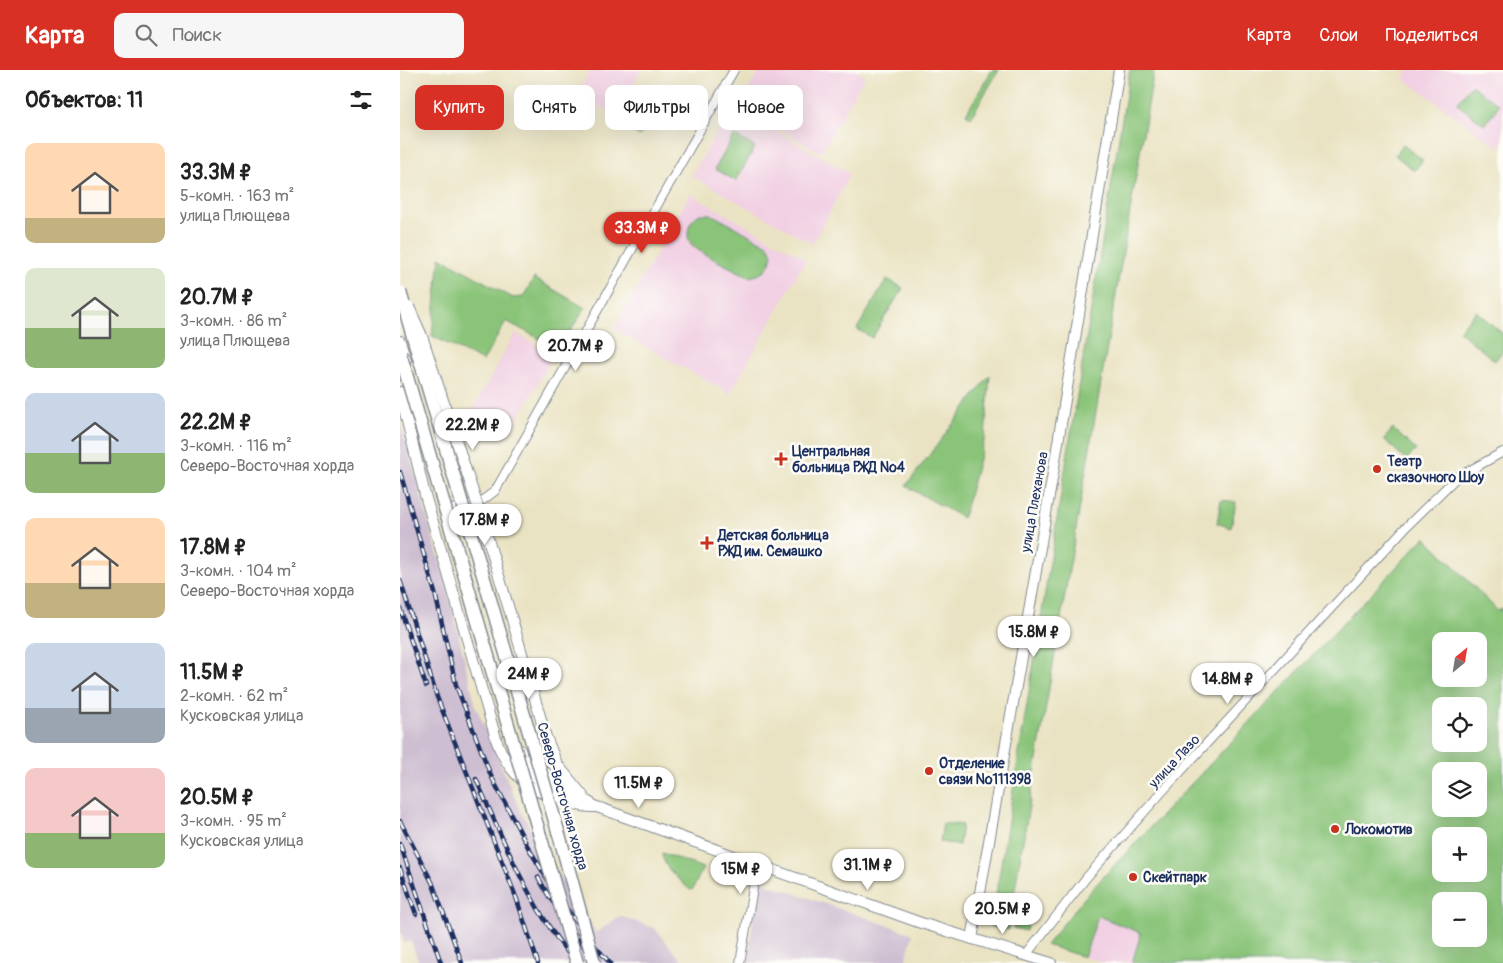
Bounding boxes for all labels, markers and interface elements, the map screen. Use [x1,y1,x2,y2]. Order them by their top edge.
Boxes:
search box [114,13,464,58]
text: Карта [25,21,84,50]
icon: search [132,21,160,49]
text: Поиск [172,23,222,47]
text: Карта [1247,24,1291,47]
text: Слои [1319,24,1357,47]
text: Поделиться [1385,24,1478,47]
chip: Купить [415,85,504,130]
chip: Снять [514,85,595,130]
chip: Фильтры [605,85,708,130]
chip: Новое [718,85,803,130]
icon: filters [347,86,375,114]
text: Объектов: 11 [25,87,143,114]
text: 33.3M ₽ [180,159,252,186]
icon: home [65,163,125,223]
text: 5-комн. · 163 m² [180,186,294,206]
text: улица Плющева [180,206,290,226]
pin: 33.3M ₽ [596,212,688,254]
text: 33.3M ₽ [615,218,669,238]
text: 20.7M ₽ [180,284,254,311]
icon: home [65,288,125,348]
text: 3-комн. · 86 m² [180,311,287,331]
pin: 20.7M ₽ [530,330,622,372]
text: улица Плющева [180,331,290,351]
text: 20.7M ₽ [548,336,604,356]
pin: 22.2M ₽ [427,408,519,451]
text: 22.2M ₽ [180,409,252,436]
icon: home [65,413,125,473]
text: 22.2M ₽ [446,415,500,435]
text: 3-комн. · 116 m² [180,436,292,456]
place label: Центральная больница РЖД №4 [792,443,906,476]
street label: улица Плеханова [1017,450,1052,555]
marker: Центральная больница РЖД №4 [774,452,788,466]
place label: Театр сказочного Шоу [1386,453,1484,486]
text: Северо-Восточная хорда [180,456,354,476]
marker: Театр сказочного Шоу [1371,463,1383,475]
pin: 17.8M ₽ [439,504,531,546]
text: 17.8M ₽ [460,510,510,530]
place label: Детская больница РЖД им. Семашко [717,527,829,560]
text: 17.8M ₽ [180,534,247,561]
marker: Детская больница РЖД им. Семашко [700,536,714,550]
icon: home [65,538,125,598]
text: 3-комн. · 104 m² [180,561,296,581]
text: Северо-Восточная хорда [180,581,354,601]
pin: 15.8M ₽ [988,616,1080,658]
text: 15.8M ₽ [1008,622,1060,642]
north arrow [1432,632,1488,688]
map controls [1432,632,1487,947]
pin: 24M ₽ [494,658,564,700]
text: 11.5M ₽ [180,659,245,686]
pin: 14.8M ₽ [1182,662,1274,705]
icon: home [65,663,125,723]
text: 24M ₽ [508,664,550,684]
text: 14.8M ₽ [1202,669,1254,689]
text: 2-комн. · 62 m² [180,686,288,706]
button: locate [1432,697,1487,752]
text: Кусковская улица [180,706,304,726]
street label: Северо-Восточная хорда [533,721,592,872]
street label: улица Лазо [1145,731,1204,792]
place label: Отделение связи №111398 [938,755,1031,788]
button: layers [1432,762,1487,817]
marker: Отделение связи №111398 [923,765,935,777]
pin: 11.5M ₽ [593,766,685,809]
text: 11.5M ₽ [614,773,664,793]
text: 20.5M ₽ [180,784,254,811]
icon: home [65,788,125,848]
text: 3-комн. · 95 m² [180,811,287,831]
place label: Локомотив [1344,821,1413,838]
marker: Локомотив [1329,823,1341,835]
button: + [1432,827,1487,882]
text: Кусковская улица [180,831,304,851]
pin: 31.1M ₽ [822,848,914,891]
pin: 15M ₽ [706,852,776,895]
text: 31.1M ₽ [843,855,893,875]
text: 15M ₽ [721,859,761,879]
place label: Скейтпарк [1143,869,1207,886]
marker: Скейтпарк [1127,871,1139,883]
pin: 20.5M ₽ [957,892,1049,935]
button: − [1432,892,1487,947]
text: 20.5M ₽ [975,899,1031,919]

